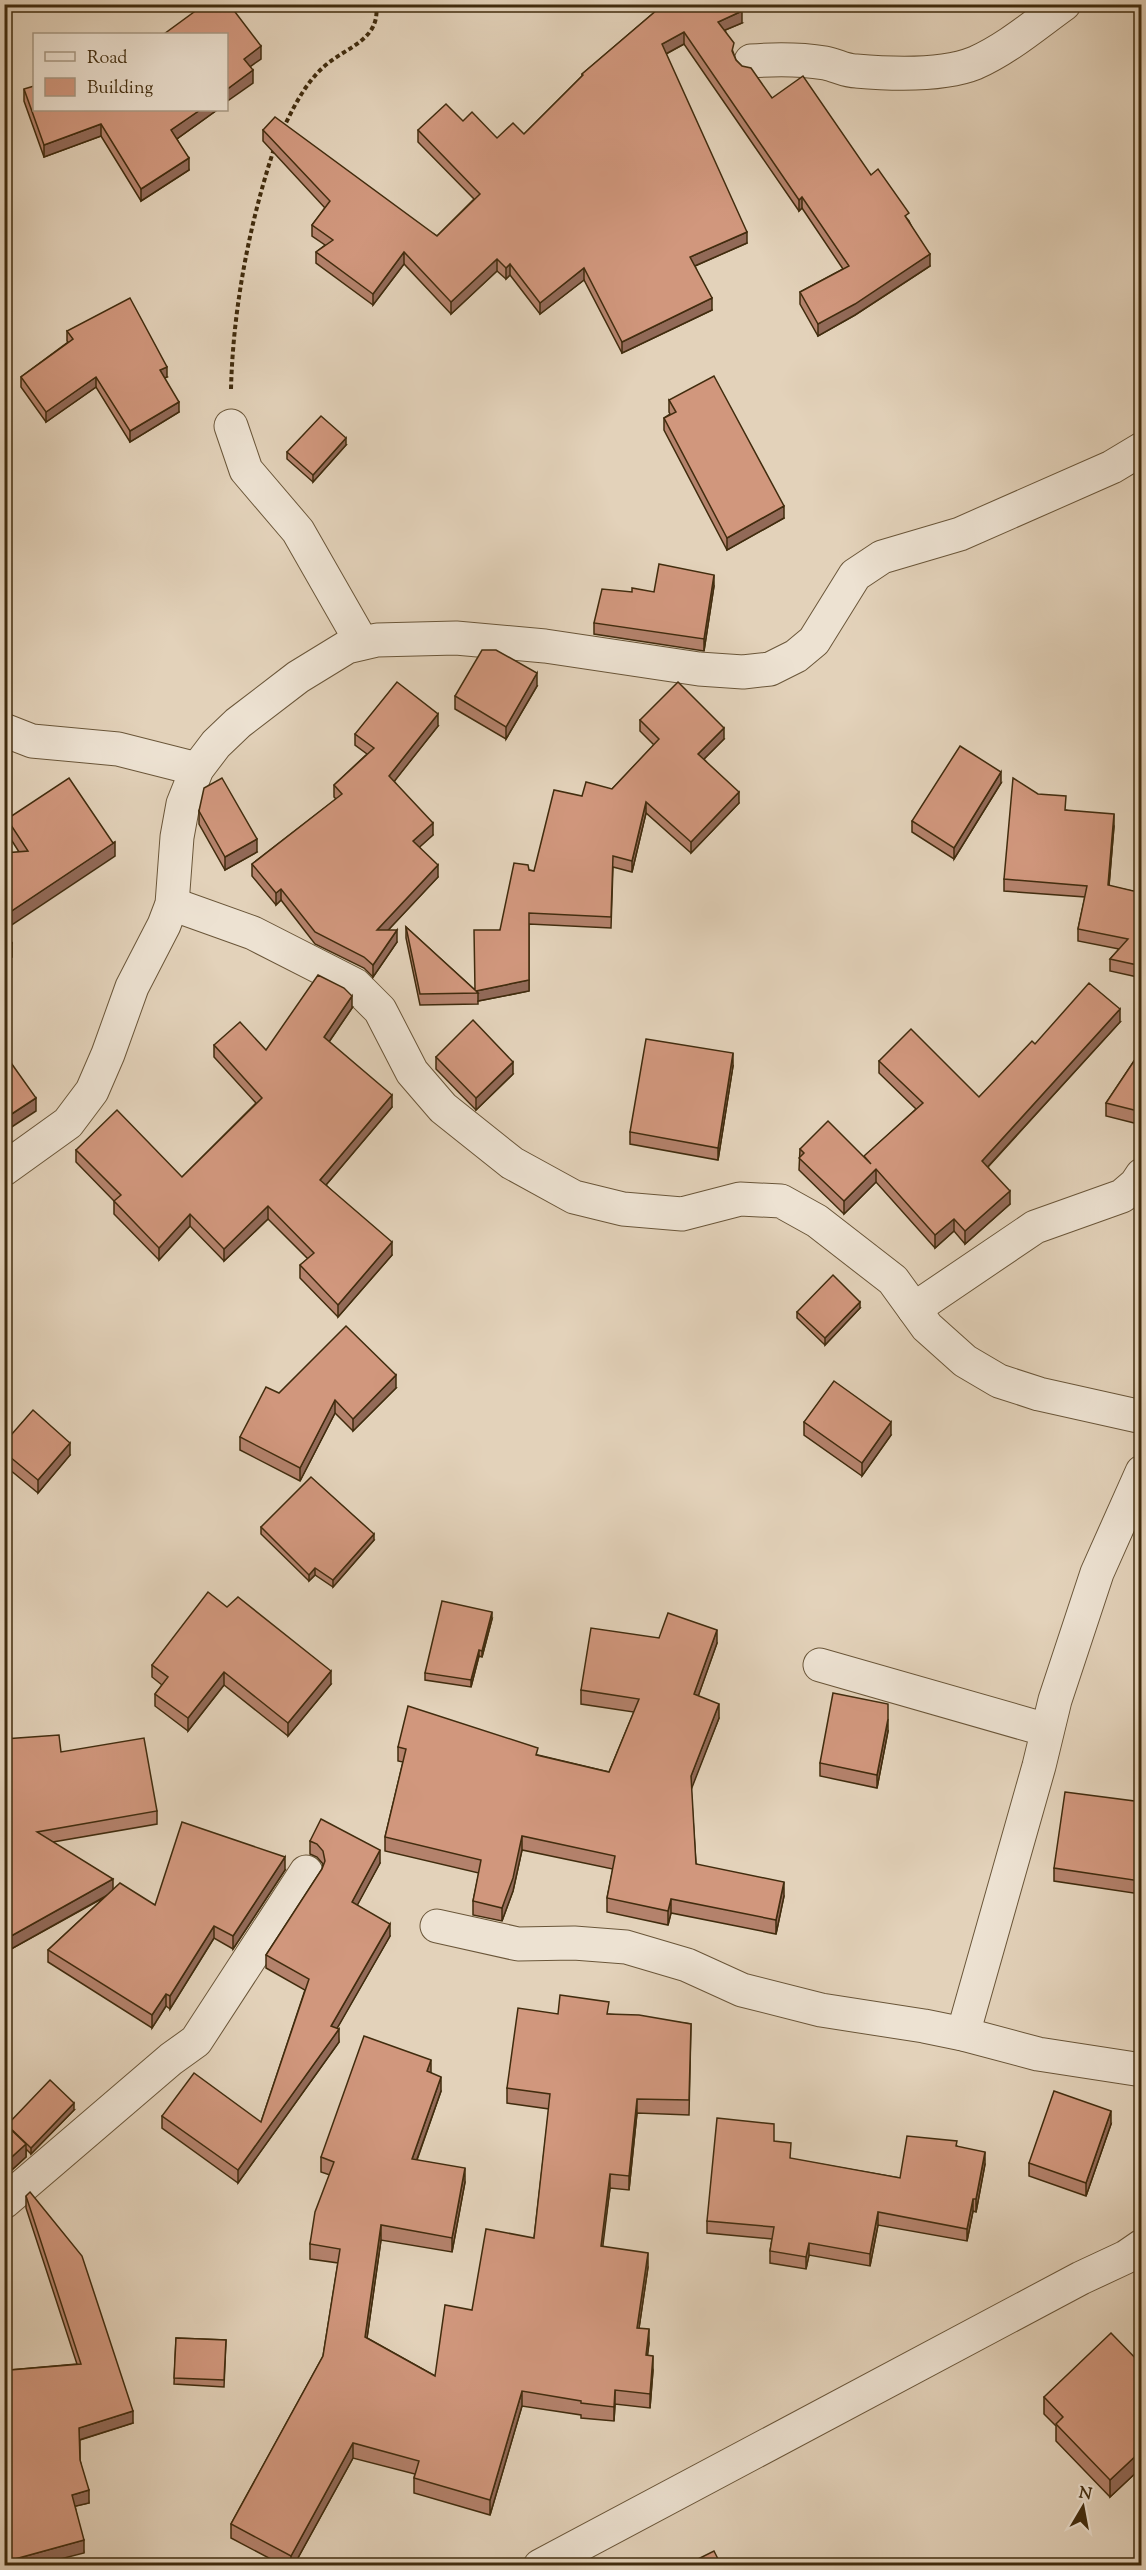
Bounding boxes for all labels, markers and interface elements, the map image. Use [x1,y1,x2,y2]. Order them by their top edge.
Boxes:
legend [33,33,228,111]
text: Road [87,46,127,72]
text: Building [87,76,153,102]
north arrow [1053,2477,1113,2537]
text: N [1077,2482,1094,2507]

